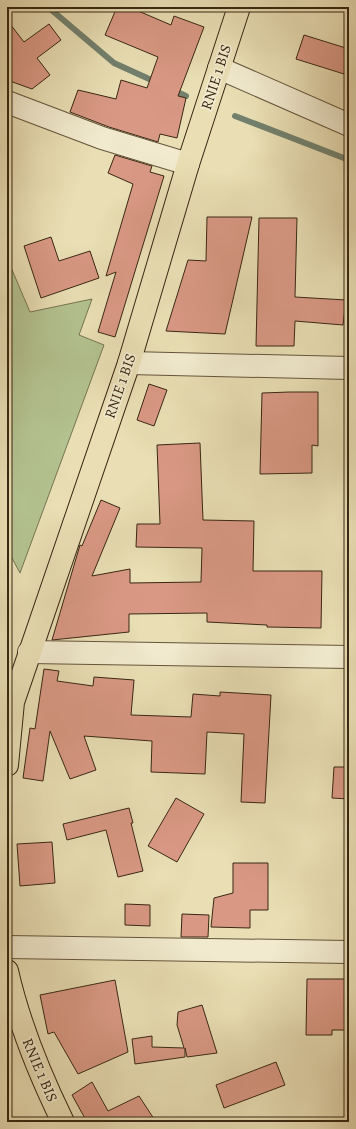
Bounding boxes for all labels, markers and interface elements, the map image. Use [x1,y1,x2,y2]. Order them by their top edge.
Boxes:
street label: RNIE 1 BIS [196,42,236,112]
street label: RNIE 1 BIS [100,351,140,421]
street label: RNIE 1 BIS [18,1035,62,1105]

